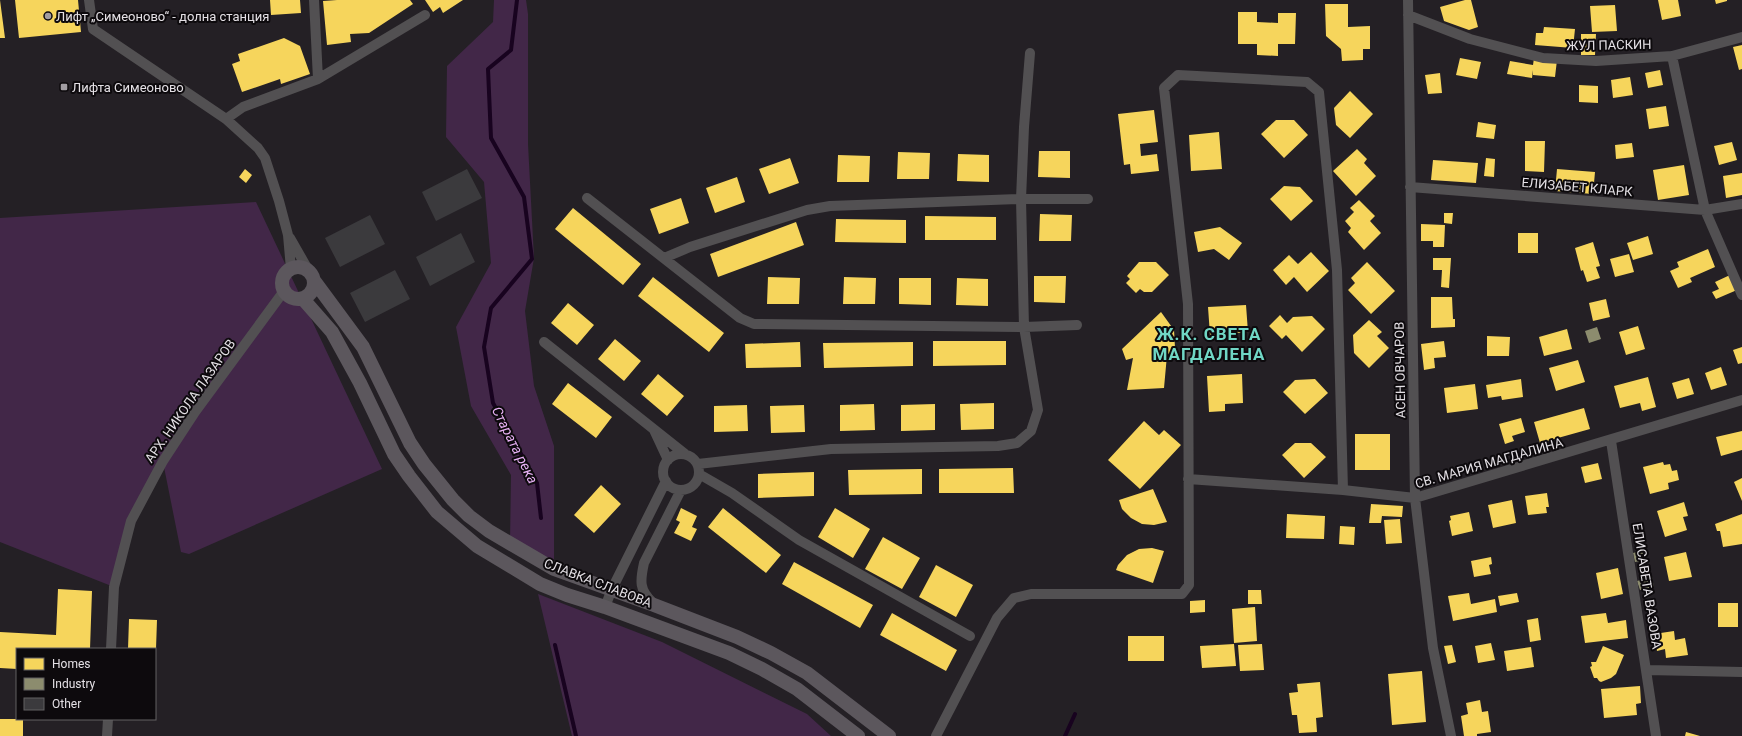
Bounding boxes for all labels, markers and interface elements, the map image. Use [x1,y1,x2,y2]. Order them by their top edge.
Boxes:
place label: Лифт „Симеоново“ - долна станция [56,9,269,24]
marker: Лифт „Симеоново“ - долна станция [43,11,53,21]
street label: ЖУЛ ПАСКИН [1566,37,1652,53]
place label: Лифта Симеоново [72,80,184,95]
marker: Лифта Симеоново [59,82,69,92]
street label: ЕЛИЗАБЕТ КЛАРК [1521,175,1634,199]
street label: АСЕН ОВЧАРОВ [1392,322,1408,418]
district label: Ж.К. СВЕТА МАГДАЛЕНА [1152,324,1266,364]
street label: АРХ. НИКОЛА ЛАЗАРОВ [142,336,238,466]
water label: Старата река [489,404,541,486]
street label: СВ. МАРИЯ МАГДАЛИНА [1413,435,1565,491]
street label: ЕЛИСАВЕТА ВАЗОВА [1630,522,1664,651]
street label: СЛАВКА СЛАВОВА [542,556,655,611]
legend [16,648,156,720]
text: Homes [52,657,90,671]
text: Industry [52,677,96,691]
text: Other [52,697,81,711]

